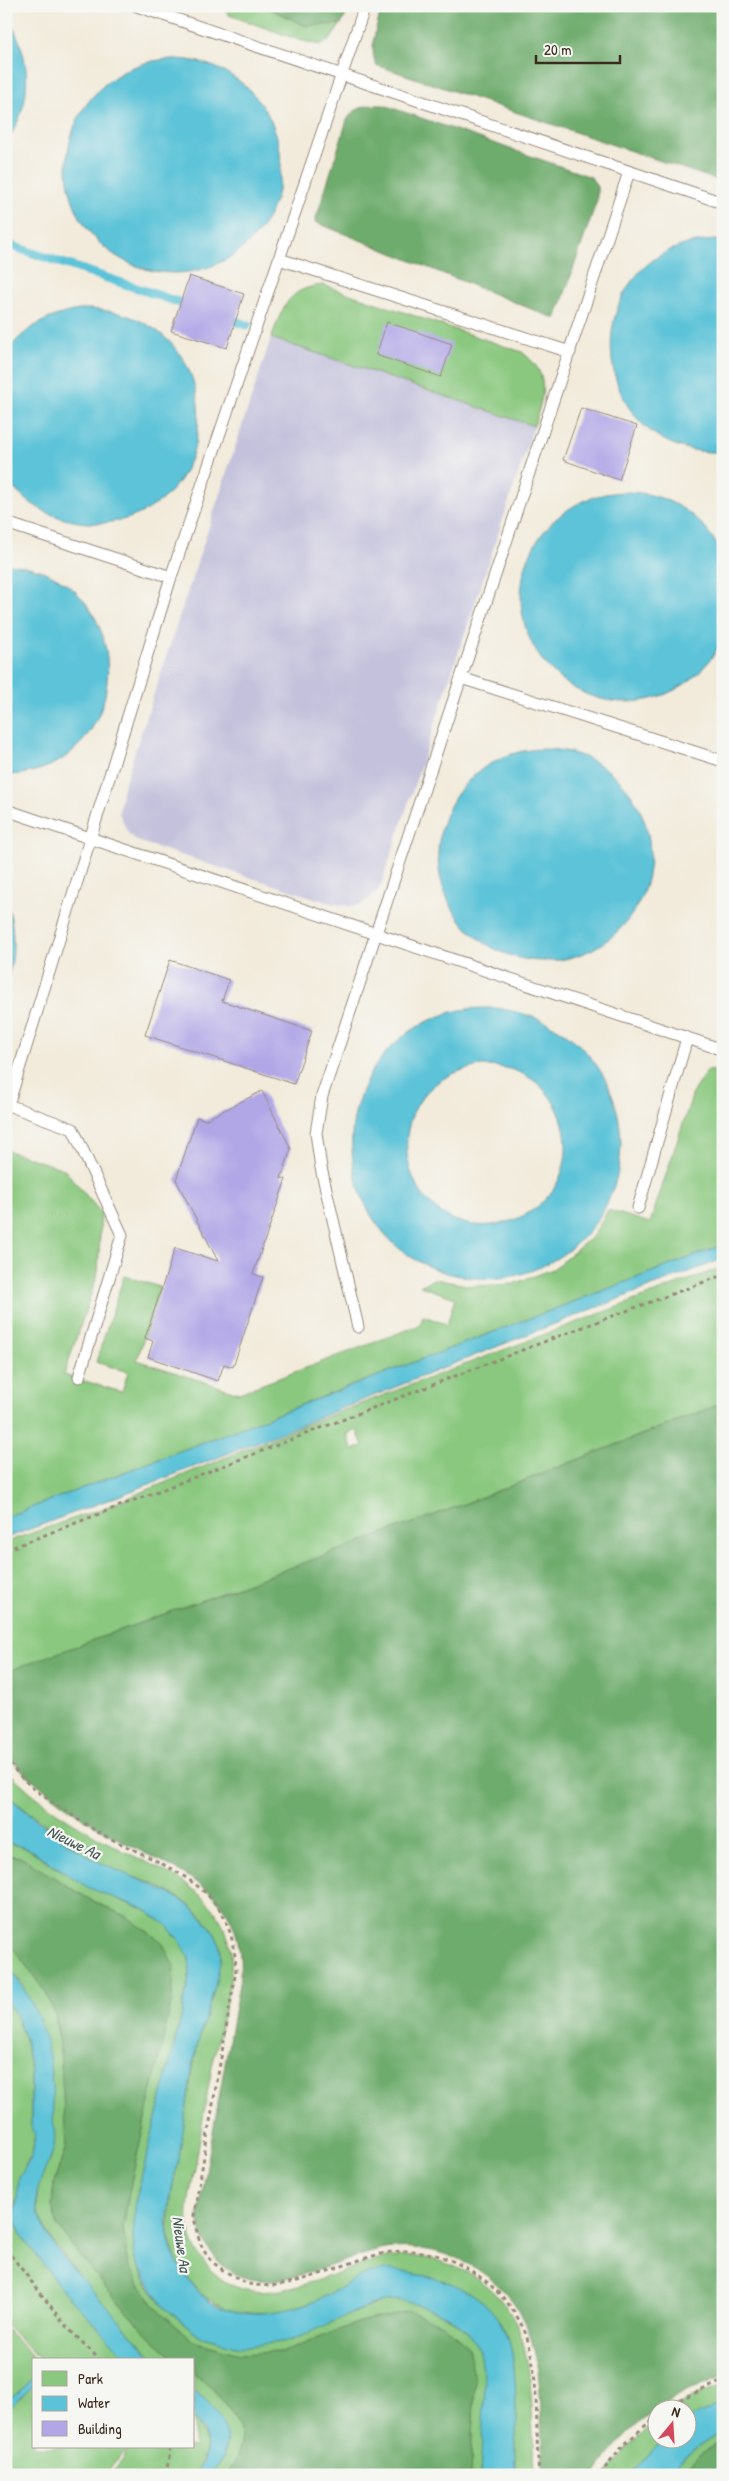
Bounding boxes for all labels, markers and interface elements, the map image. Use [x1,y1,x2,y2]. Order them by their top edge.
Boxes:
scale bar [536,32,620,64]
text: 20 m [544,39,571,60]
water label: Nieuwe Aa [44,1820,106,1865]
water label: Nieuwe Aa [167,2215,197,2275]
legend [32,2358,195,2448]
text: Park [78,2368,103,2389]
text: Water [78,2392,110,2413]
north arrow [646,2398,696,2448]
text: N [670,2401,683,2422]
text: Building [78,2418,122,2439]

